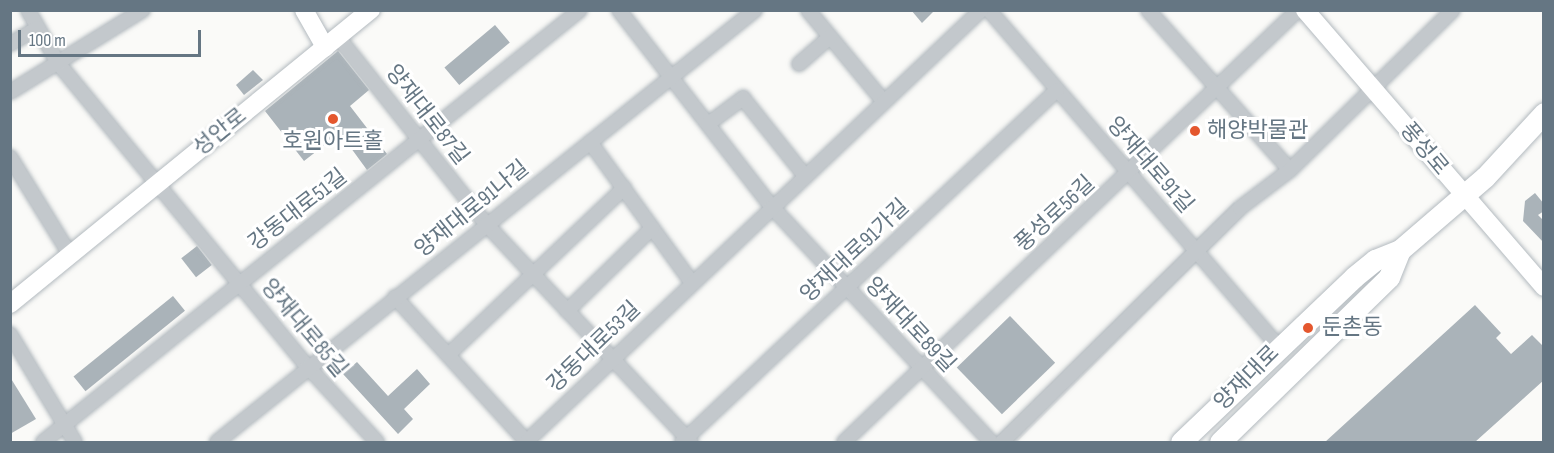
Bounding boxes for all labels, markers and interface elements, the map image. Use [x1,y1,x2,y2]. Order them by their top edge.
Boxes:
scale bar [21,18,204,56]
text: 100 m [29,30,66,51]
street label: 양재대로87길 [380,60,474,170]
street label: 성안로 [188,103,252,161]
marker: 호원아트홀 [326,112,340,126]
street label: 양재대로91길 [1101,112,1199,218]
street label: 풍성로 [1394,117,1454,181]
place label: 해양박물관 [1207,118,1308,144]
marker: 해양박물관 [1188,124,1202,138]
place label: 호원아트홀 [282,129,384,155]
street label: 양재대로91나길 [410,155,534,263]
street label: 강동대로51길 [243,163,353,257]
street label: 풍성로56길 [1010,170,1100,258]
street label: 양재대로91가길 [795,194,915,308]
street label: 양재대로89길 [859,272,961,378]
street label: 양재대로85길 [255,274,353,382]
street label: 강동대로53길 [542,296,646,398]
place label: 둔촌동 [1322,315,1383,341]
marker: 둔촌동 [1299,319,1317,337]
street label: 양재대로 [1209,340,1285,416]

